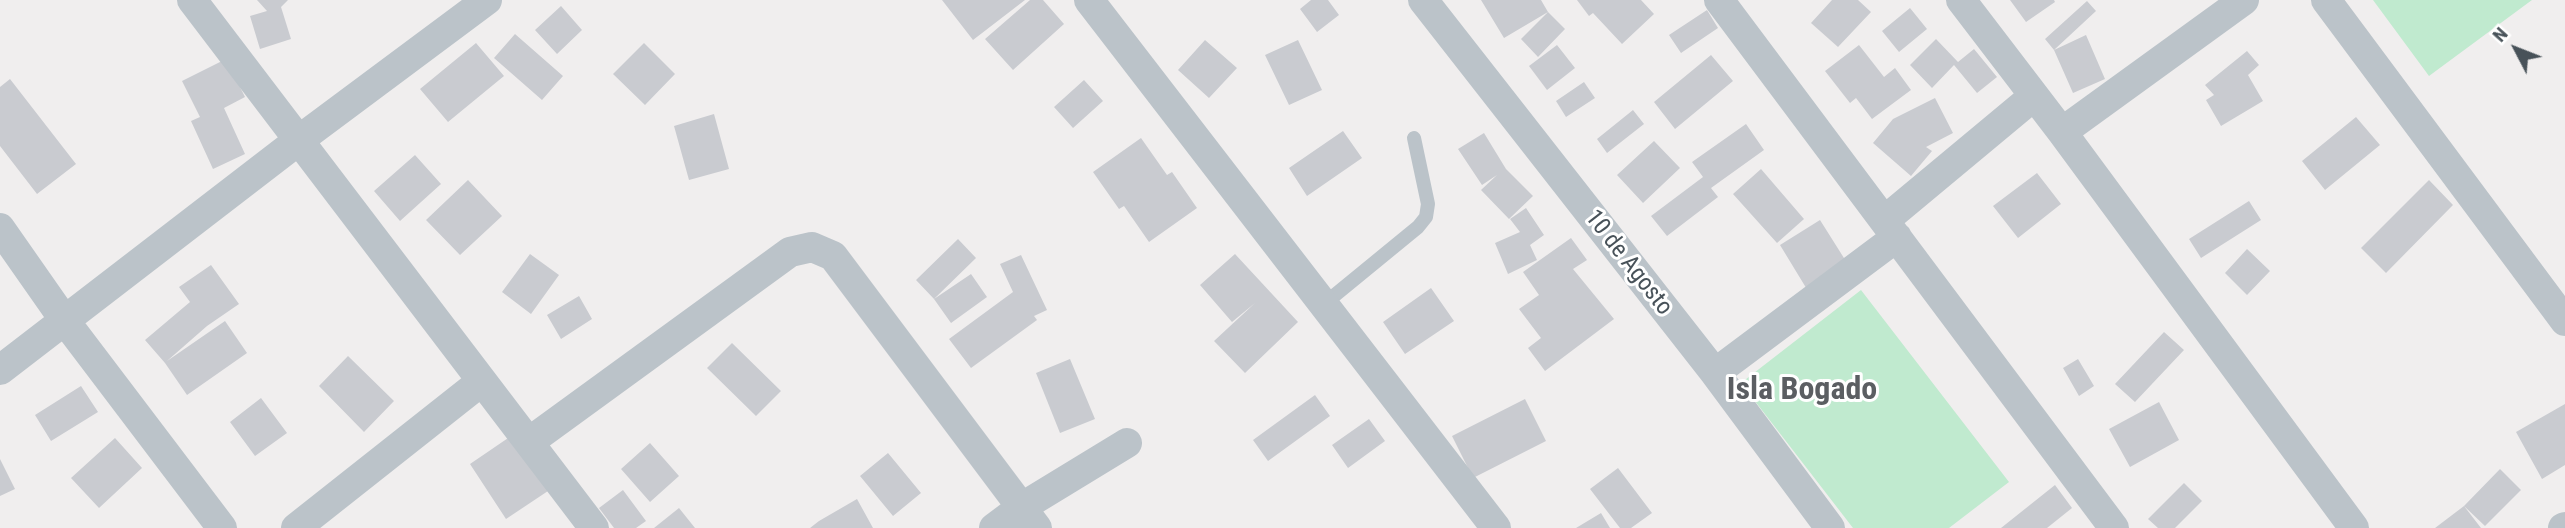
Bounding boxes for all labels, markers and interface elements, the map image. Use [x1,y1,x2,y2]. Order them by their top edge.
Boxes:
north arrow [2481,14,2551,84]
text: N [2488,23,2512,47]
street label: 10 de Agosto [1578,205,1678,321]
district label: Isla Bogado [1727,372,1877,410]

